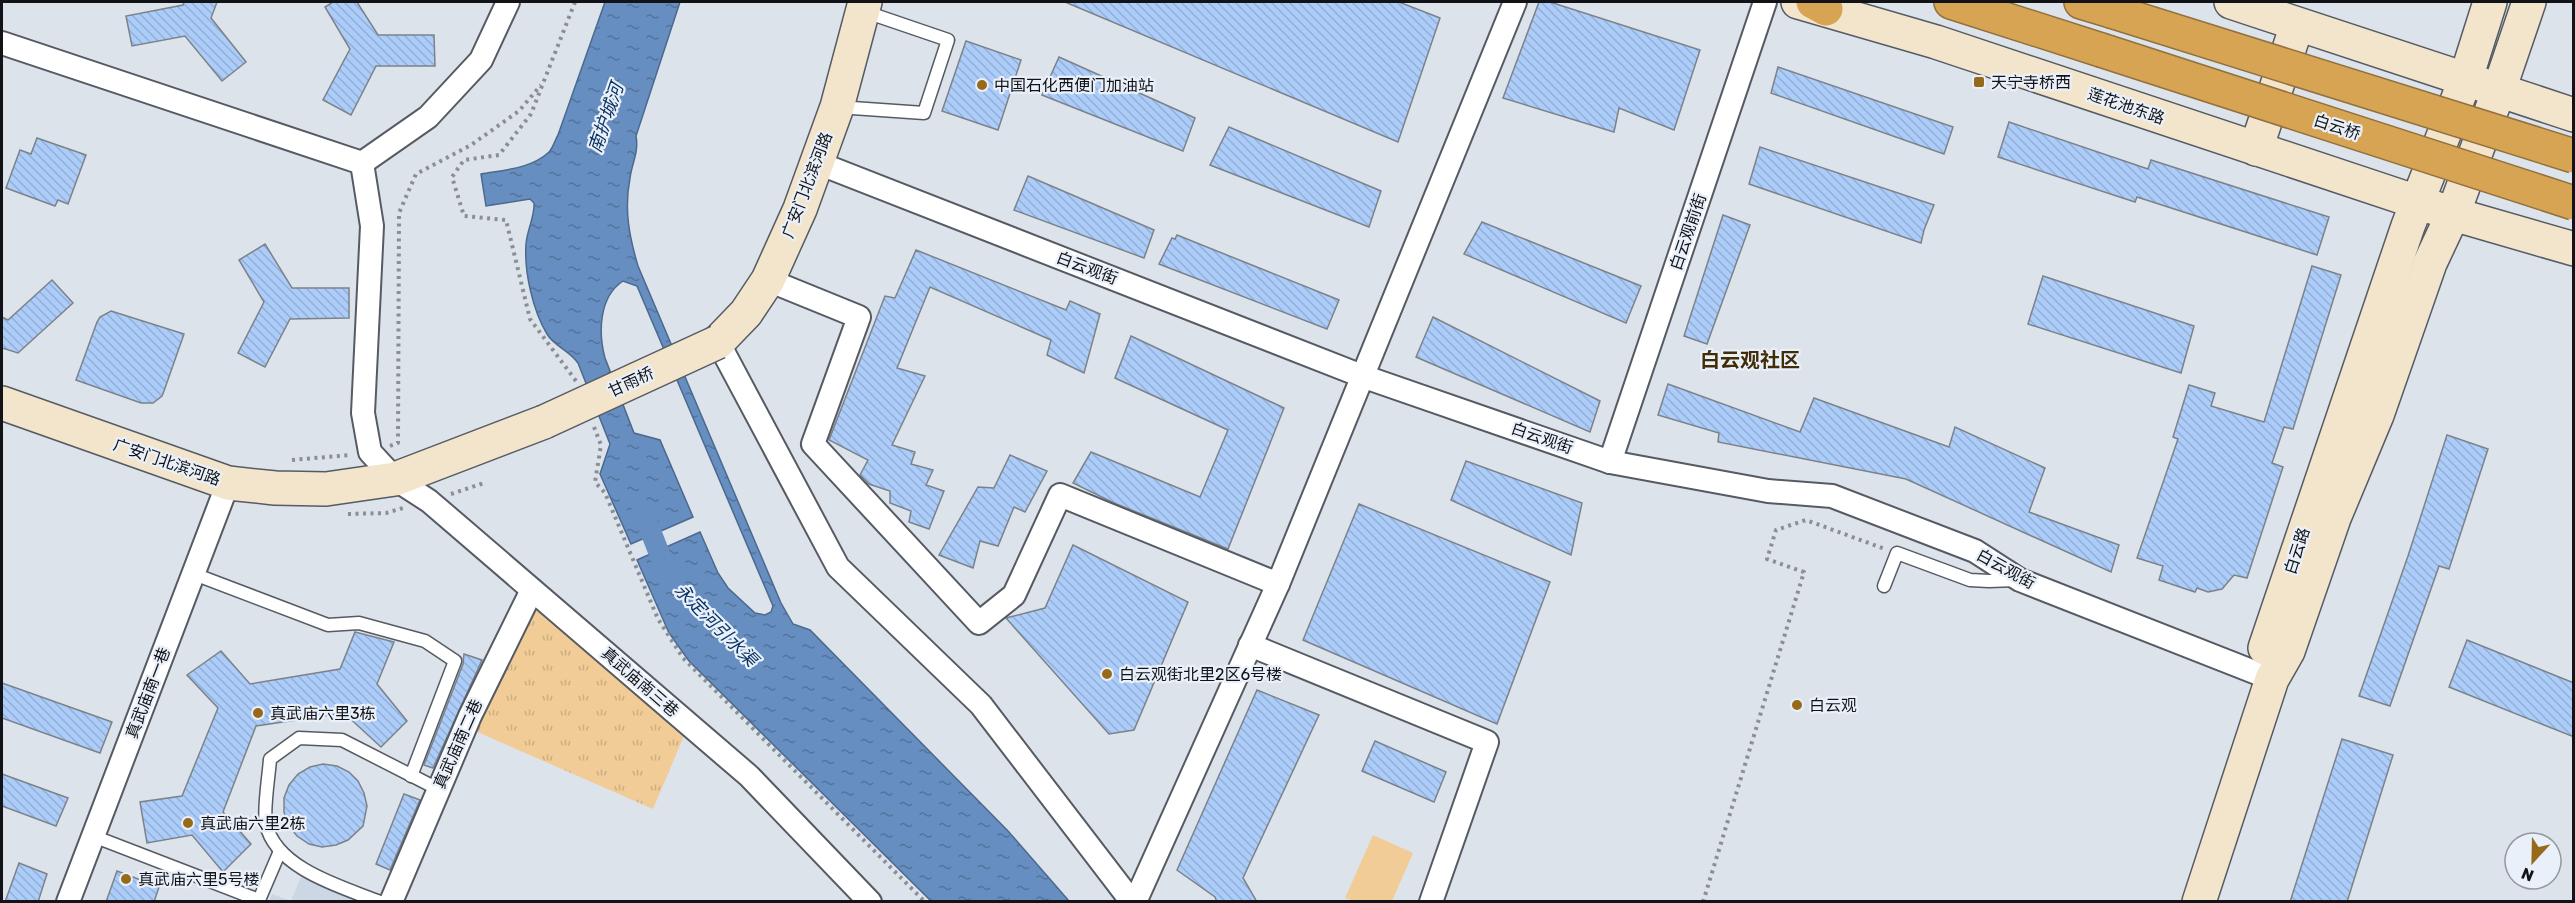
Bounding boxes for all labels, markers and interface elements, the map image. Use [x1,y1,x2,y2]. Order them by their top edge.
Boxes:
place label: 天宁寺桥西 [1991,73,2071,92]
marker: 天宁寺桥西 [1972,75,1986,89]
place label: 中国石化西便门加油站 [994,76,1154,95]
water label: 南护城河 [584,78,629,156]
marker: 中国石化西便门加油站 [975,78,989,92]
street label: 莲花池东路 [2085,84,2167,128]
street label: 白云桥 [2311,111,2363,143]
street label: 广安门北滨河路 [778,129,836,241]
street label: 白云观前街 [1666,191,1710,273]
street label: 白云观街 [1054,248,1120,288]
district label: 白云观社区 [1700,348,1800,372]
street label: 甘雨桥 [605,363,657,401]
street label: 白云观街 [1509,419,1575,457]
street label: 广安门北滨河路 [111,435,223,489]
street label: 白云路 [2281,525,2313,577]
street label: 白云观街 [1973,545,2039,593]
water label: 永定河引水渠 [670,579,764,673]
street label: 真武庙南三巷 [598,643,682,721]
street label: 真武庙南一巷 [122,645,174,741]
place label: 白云观街北里2区6号楼 [1119,665,1282,684]
marker: 白云观街北里2区6号楼 [1100,667,1114,681]
street label: 真武庙南二巷 [430,696,486,792]
place label: 白云观 [1809,696,1857,715]
marker: 白云观 [1790,698,1804,712]
place label: 真武庙六里3栋 [270,704,376,723]
marker: 真武庙六里3栋 [251,706,265,720]
place label: 真武庙六里2栋 [200,814,305,833]
marker: 真武庙六里2栋 [181,816,195,830]
north arrow [2503,831,2563,891]
text: N [2519,863,2536,885]
place label: 真武庙六里5号楼 [138,870,260,889]
marker: 真武庙六里5号楼 [119,872,133,886]

